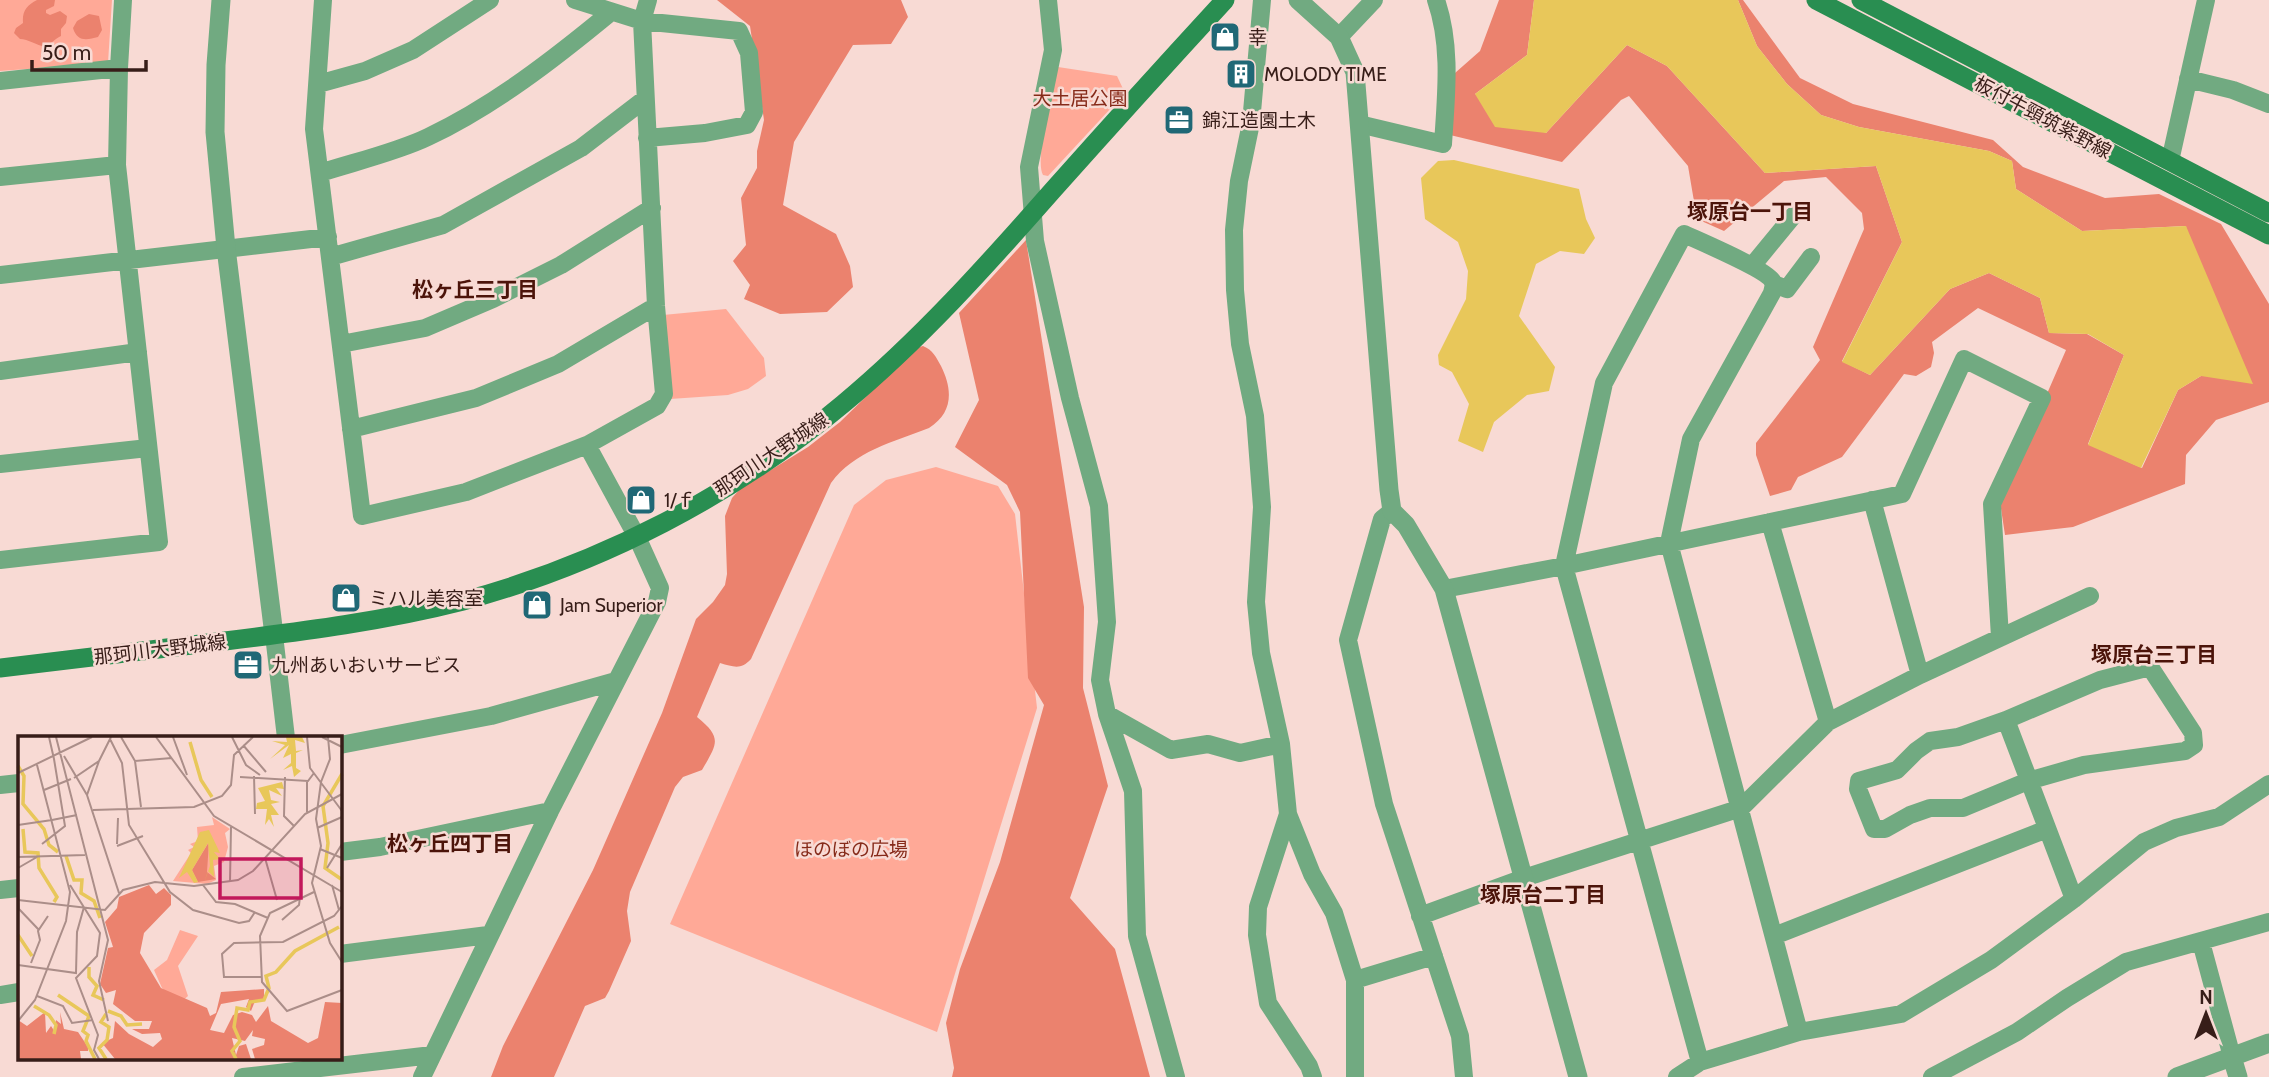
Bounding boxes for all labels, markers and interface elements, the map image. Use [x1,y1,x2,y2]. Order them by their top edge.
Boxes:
shop icon: 幸 [1208,20,1242,54]
place label: 幸 [1248,26,1267,49]
scale bar [32,28,145,72]
text: 50 m [42,40,91,65]
building icon: MOLODY TIME [1224,57,1258,91]
place label: MOLODY TIME [1264,63,1387,86]
street label: 板付牛頸筑紫野線 [1970,72,2115,163]
park label: 大土居公園 [1032,87,1128,110]
office icon: 錦江造園土木 [1162,103,1196,137]
place label: 錦江造園土木 [1202,109,1316,132]
district label: 塚原台一丁目 [1687,199,1813,224]
district label: 松ヶ丘三丁目 [412,277,538,302]
street label: 那珂川大野城線 [710,408,833,501]
shop icon: 1/ｆ [624,483,658,517]
place label: 1/ｆ [664,489,695,512]
shop icon: ミハル美容室 [329,581,363,615]
place label: ミハル美容室 [369,587,483,610]
shop icon: Jam Superior [520,588,554,622]
place label: Jam Superior [559,594,662,617]
street label: 那珂川大野城線 [93,630,227,669]
district label: 塚原台三丁目 [2091,642,2217,667]
office icon: 九州あいおいサービス [231,648,265,682]
place label: 九州あいおいサービス [271,654,461,677]
inset map [18,736,341,1060]
district label: 松ヶ丘四丁目 [387,831,513,856]
park label: ほのぼの広場 [794,838,908,861]
district label: 塚原台二丁目 [1480,882,1606,907]
north arrow [2171,979,2241,1049]
text: N [2199,986,2213,1009]

